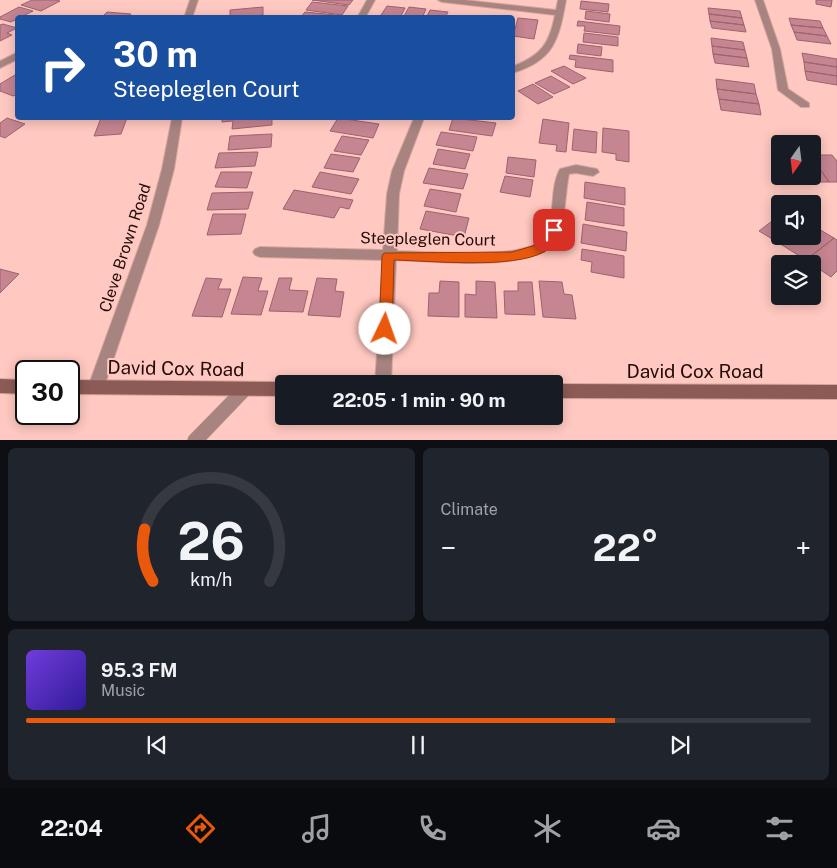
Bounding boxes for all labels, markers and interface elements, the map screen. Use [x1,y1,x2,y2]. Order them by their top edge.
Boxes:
text: 30 m [113,34,198,75]
icon: right [30,35,95,100]
text: Steepleglen Court [113,76,300,102]
north arrow [771,135,821,185]
map controls [771,135,821,305]
street label: Cleve Brown Road [95,181,155,315]
button: sound [771,195,821,245]
pin [533,209,575,251]
icon: arrive [540,216,568,244]
street label: Steepleglen Court [360,228,496,250]
button: layers [771,255,821,305]
position arrow [358,302,410,354]
street label: David Cox Road [107,356,245,380]
speed limit sign: 30 [15,360,80,425]
street label: David Cox Road [626,360,764,382]
text: 22:05 · 1 min · 90 m [332,389,506,411]
text: Climate [441,500,498,519]
text: 26 [178,511,245,572]
text: 22° [593,525,659,570]
text: − [441,531,456,564]
text: + [795,531,811,564]
text: km/h [190,569,232,590]
text: 95.3 FM [101,659,177,681]
text: Music [101,681,145,700]
icon: previous [143,731,171,759]
icon: pause [404,731,432,759]
icon: next [666,731,694,759]
icon: directions [183,811,218,846]
icon: music [299,811,334,846]
icon: phone [415,811,450,846]
icon: climate [530,811,565,846]
icon: car [646,811,681,846]
icon: filters [762,811,797,846]
text: 22:04 [40,815,103,841]

